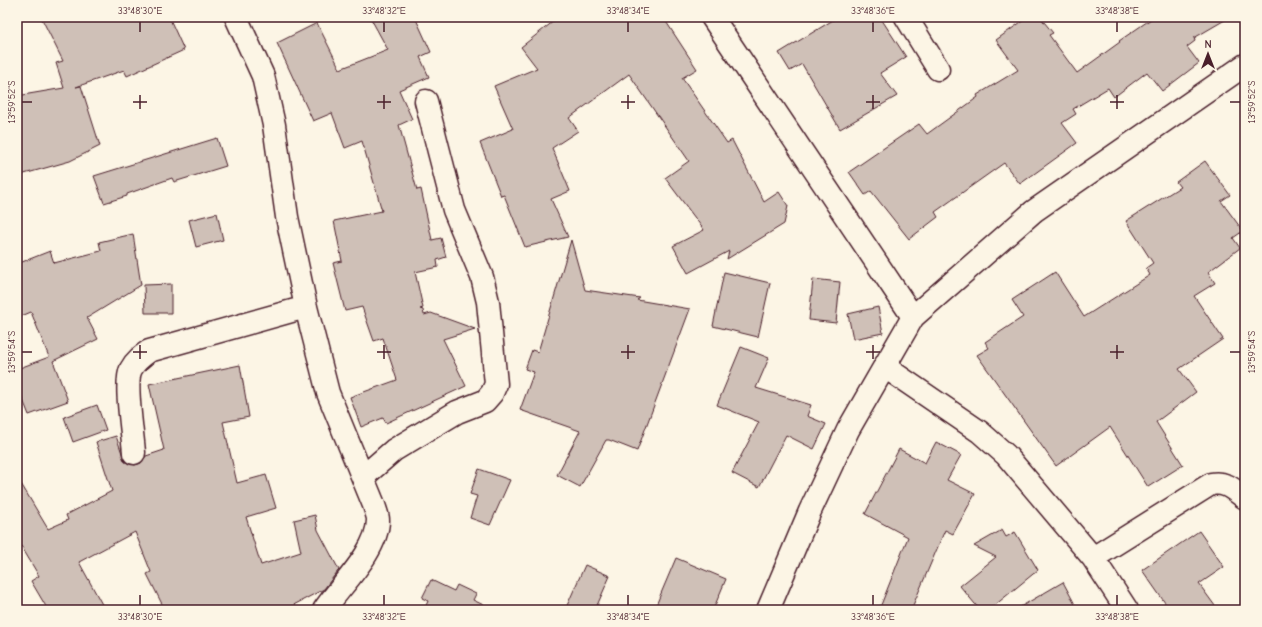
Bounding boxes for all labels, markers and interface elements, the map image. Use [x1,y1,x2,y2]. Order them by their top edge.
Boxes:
text: 33°48'30"E [118,5,162,17]
text: 33°48'32"E [362,5,406,17]
text: 33°48'34"E [606,5,650,17]
text: 33°48'36"E [851,5,895,17]
text: 33°48'38"E [1095,5,1139,17]
north arrow [1188,34,1228,74]
text: N [1204,38,1212,51]
text: 13°59'52"S [6,80,18,124]
text: 13°59'52"S [1246,80,1258,124]
text: 13°59'54"S [6,330,18,373]
text: 13°59'54"S [1246,330,1258,373]
text: 33°48'30"E [118,611,162,623]
text: 33°48'32"E [362,611,406,623]
text: 33°48'34"E [606,611,650,623]
text: 33°48'36"E [851,611,895,623]
text: 33°48'38"E [1095,611,1139,623]

